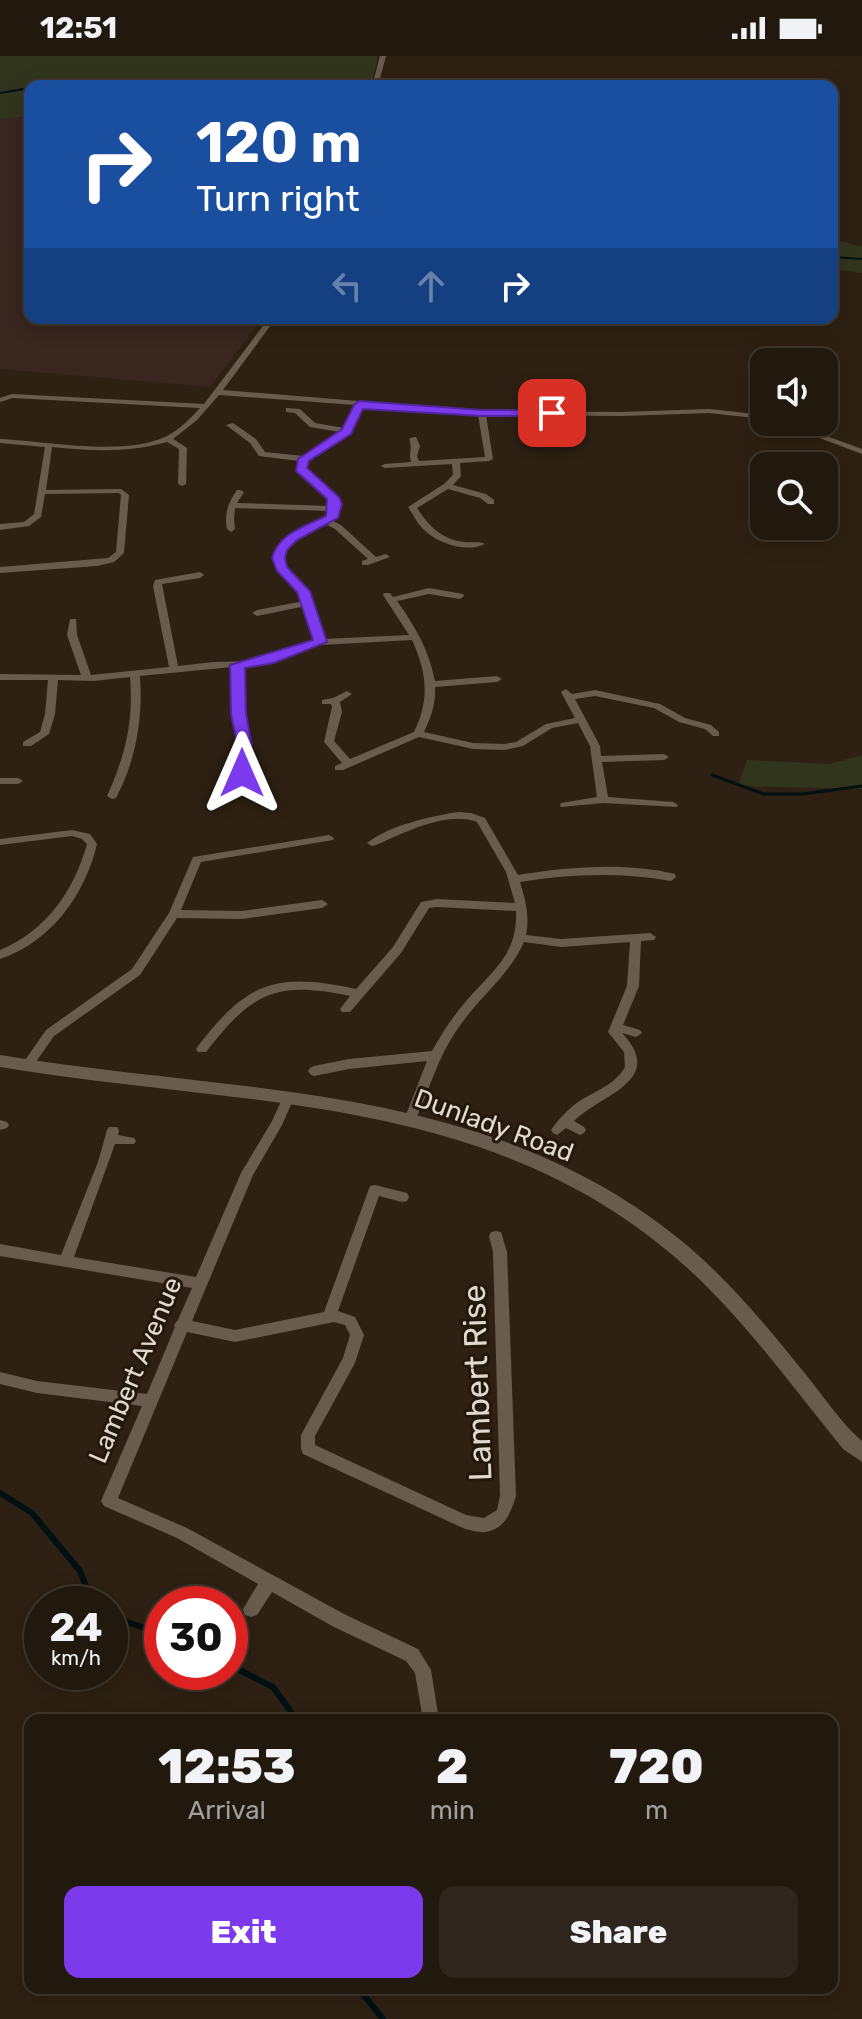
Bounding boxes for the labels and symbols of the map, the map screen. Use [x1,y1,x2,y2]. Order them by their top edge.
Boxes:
pin [518,379,586,447]
position arrow [200,731,284,815]
street label: Dunlady Road [410,1082,578,1169]
street label: Lambert Avenue [82,1273,189,1468]
street label: Lambert Rise [455,1284,499,1482]
speed limit sign: 30 [144,1586,248,1690]

